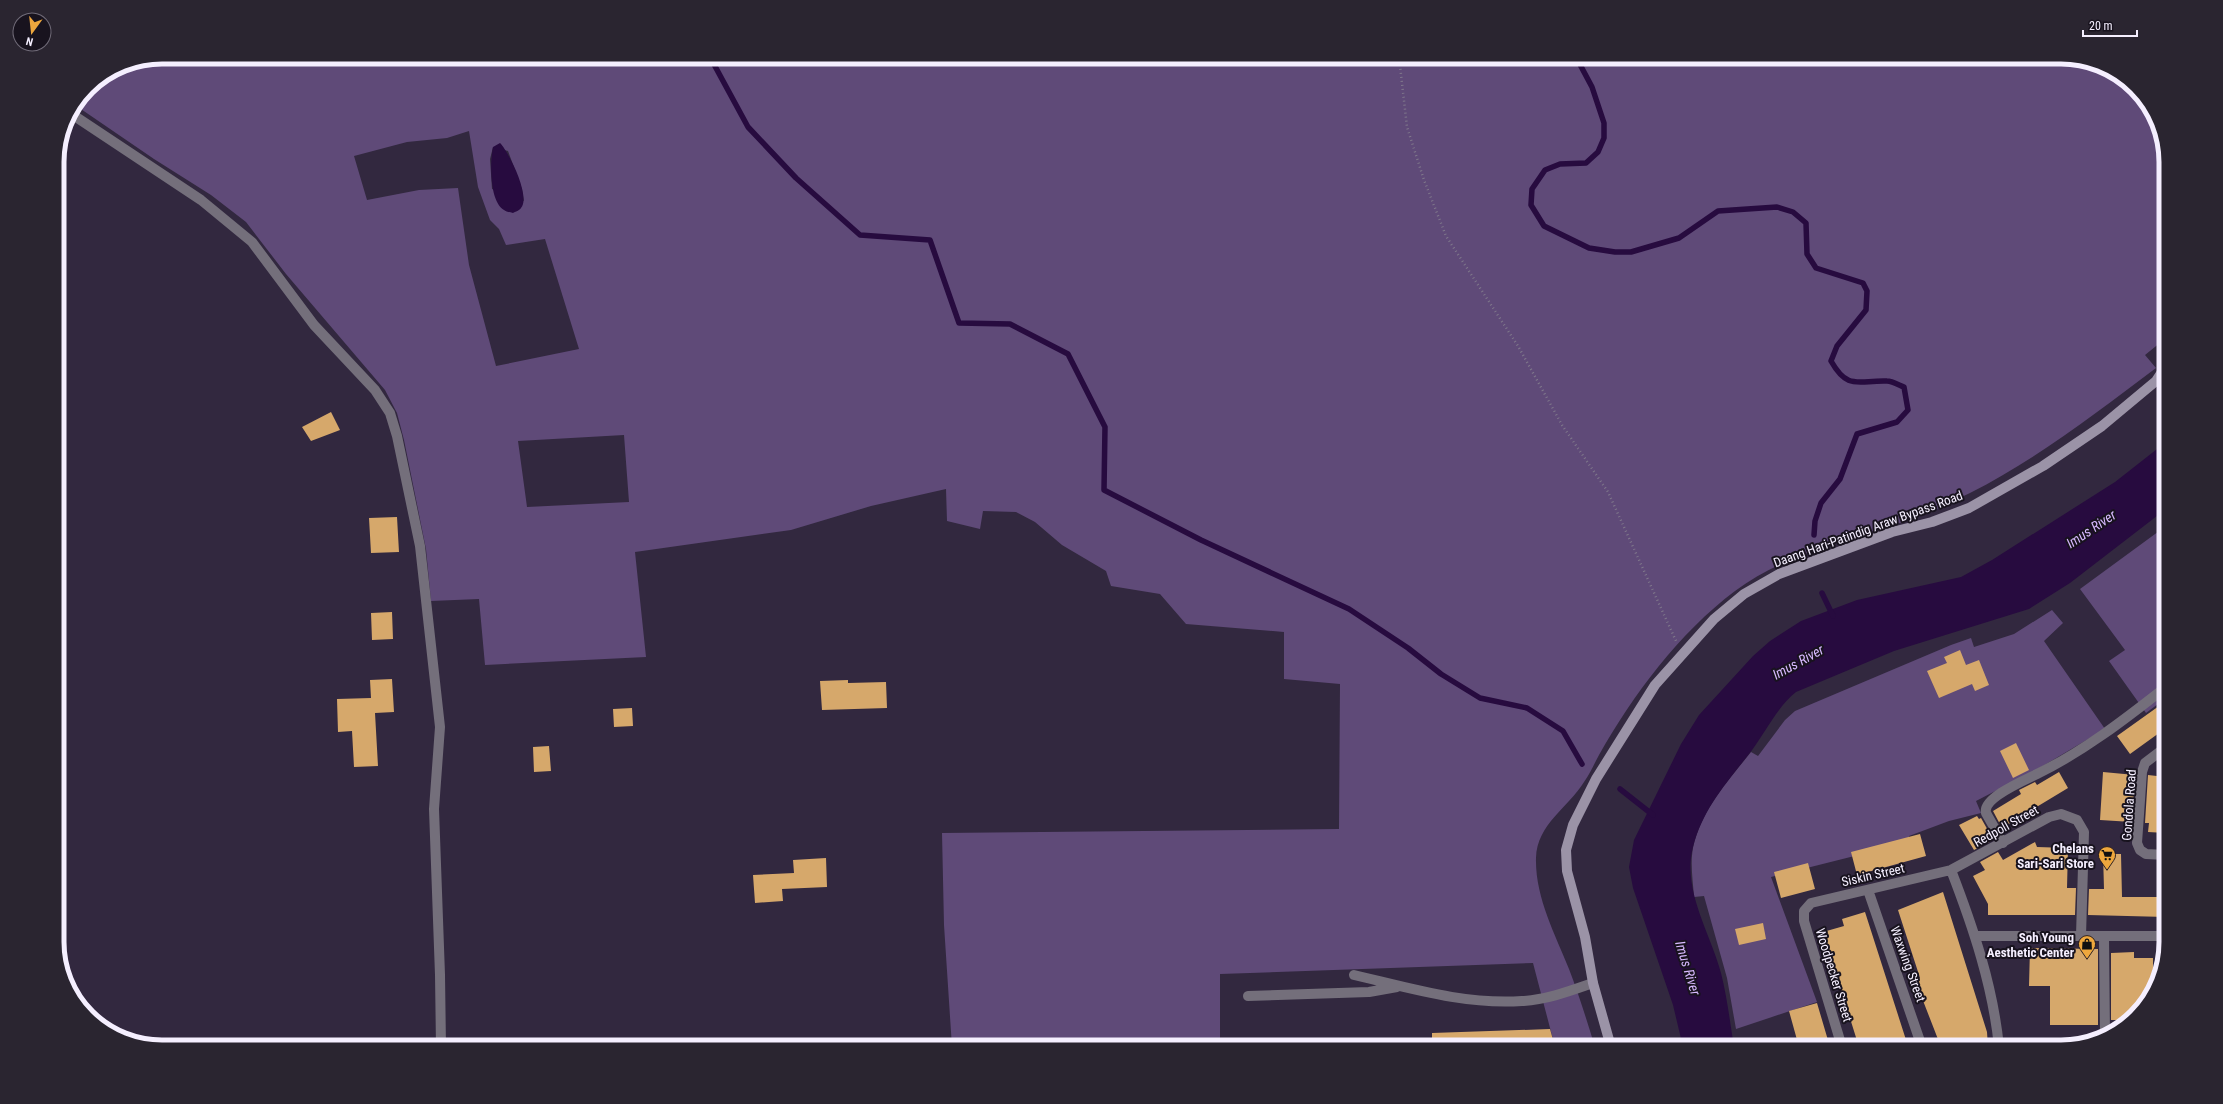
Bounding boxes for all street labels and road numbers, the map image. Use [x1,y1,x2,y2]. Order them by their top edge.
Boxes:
street label: Daang Hari-Patindig Araw Bypass Road [1771,488,1965,570]
street label: Gondola Road [2119,769,2139,841]
street label: Redpoll Street [1971,802,2041,850]
street label: Siskin Street [1840,860,1906,890]
street label: Waxwing Street [1887,924,1929,1004]
street label: Woodpecker Street [1813,926,1855,1024]

